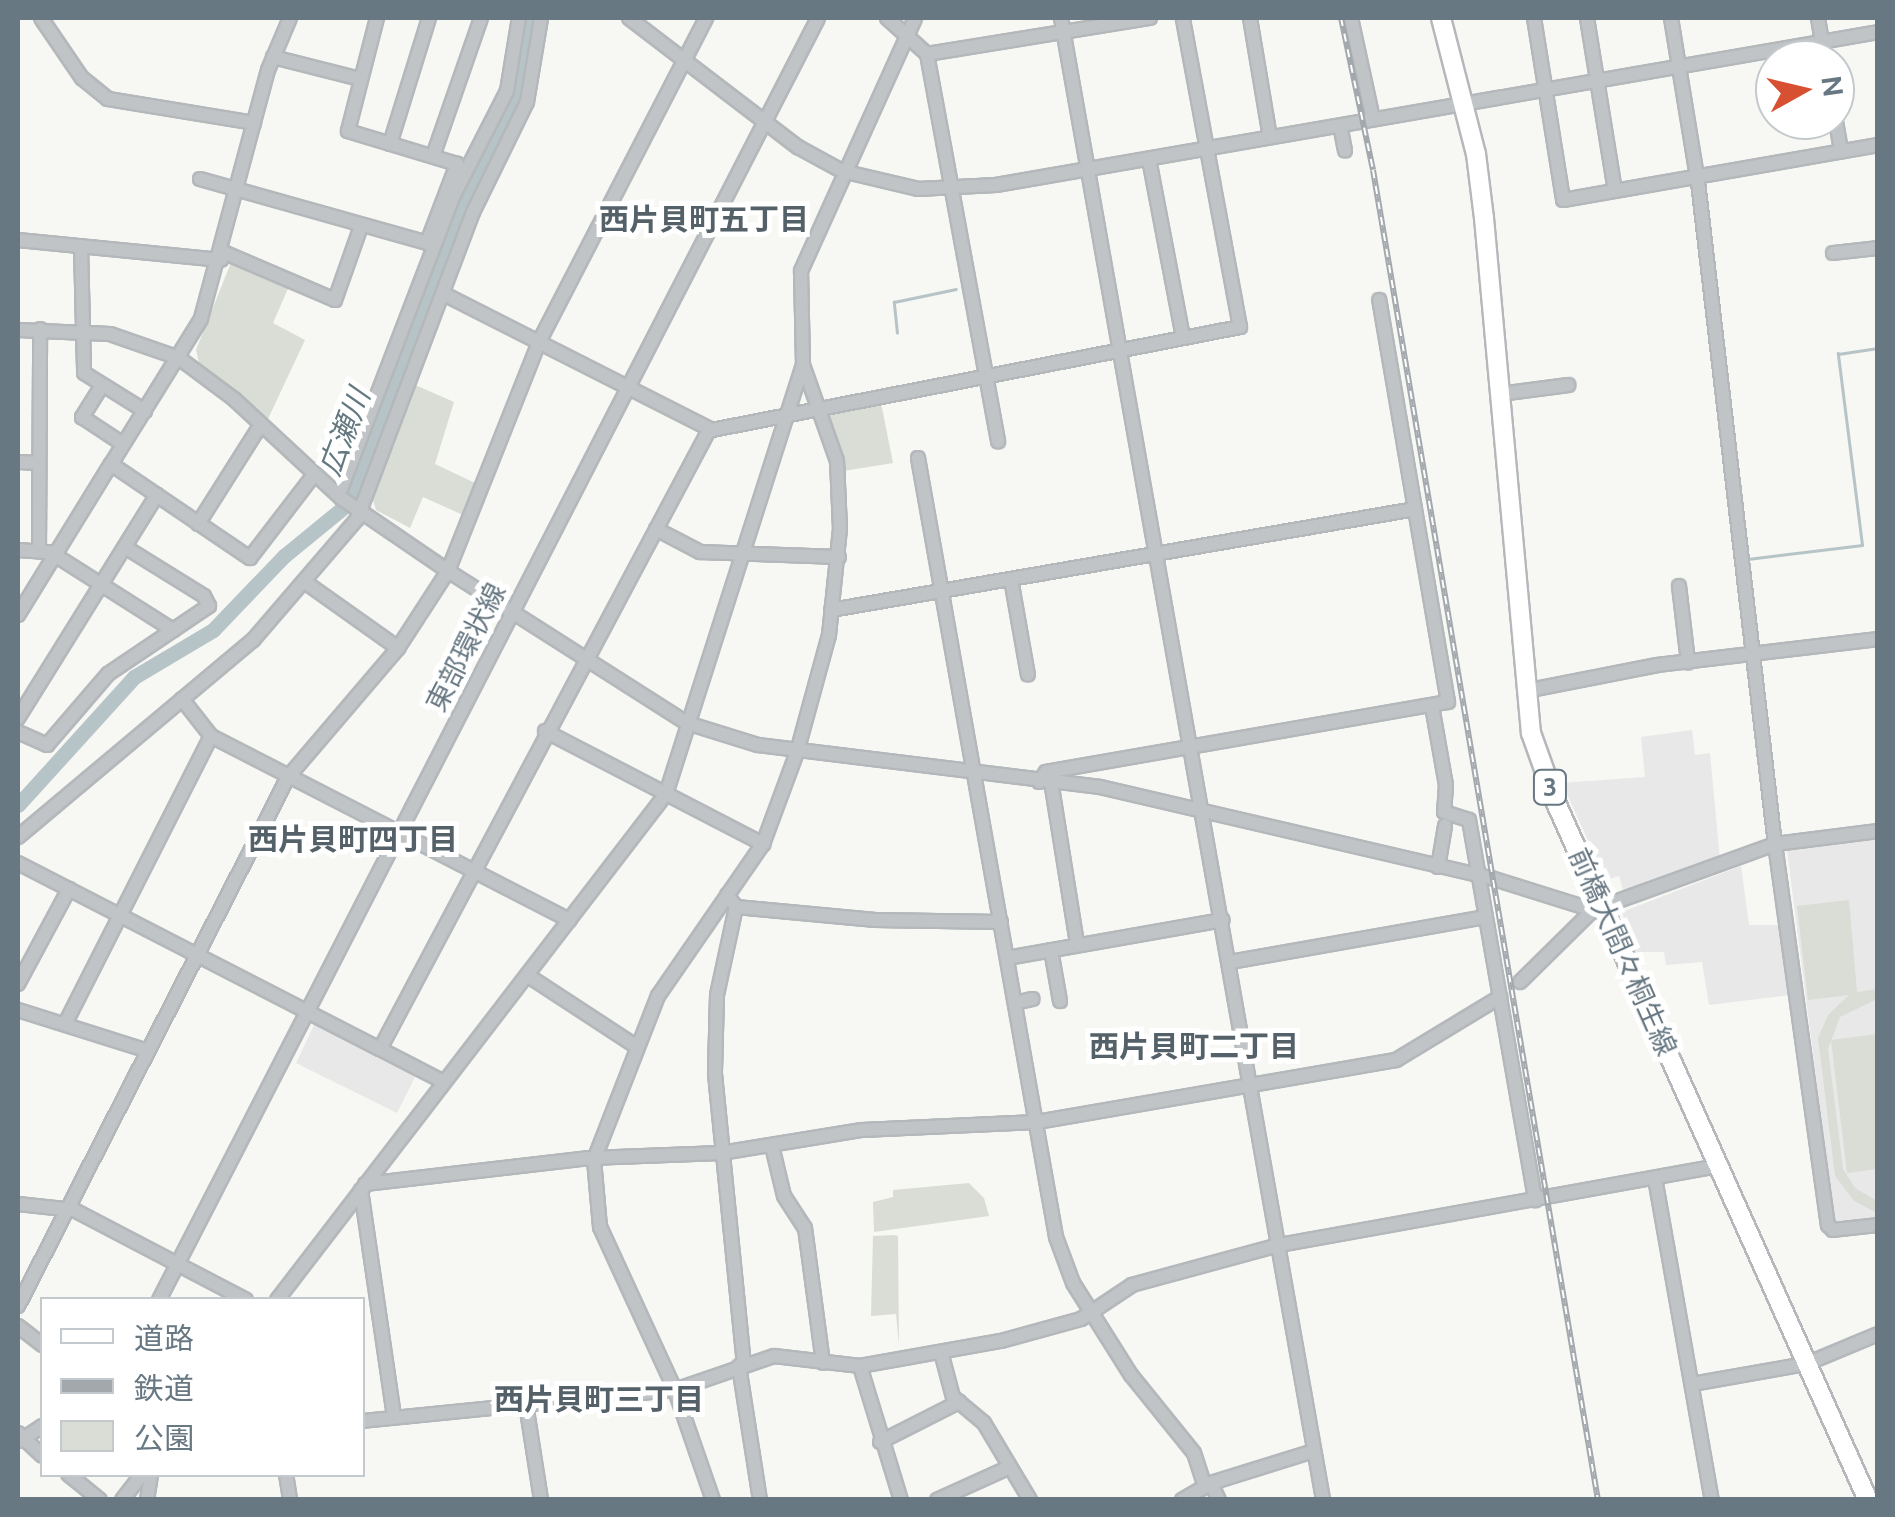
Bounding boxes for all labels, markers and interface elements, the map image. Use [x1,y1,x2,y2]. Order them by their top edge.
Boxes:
north arrow [1755,40,1855,140]
text: N [1816,74,1850,99]
district label: 西片貝町五丁目 [599,201,809,237]
water label: 広瀬川 [311,384,377,480]
street label: 東部環状線 [419,577,513,717]
road number: 3 [1532,767,1568,807]
district label: 西片貝町四丁目 [248,821,458,857]
street label: 前橋大間々桐生線 [1562,843,1684,1061]
district label: 西片貝町二丁目 [1089,1028,1299,1064]
legend [40,1297,365,1477]
text: 道路 [134,1321,194,1355]
text: 鉄道 [134,1371,194,1405]
district label: 西片貝町三丁目 [494,1381,704,1417]
text: 公園 [134,1421,194,1455]

